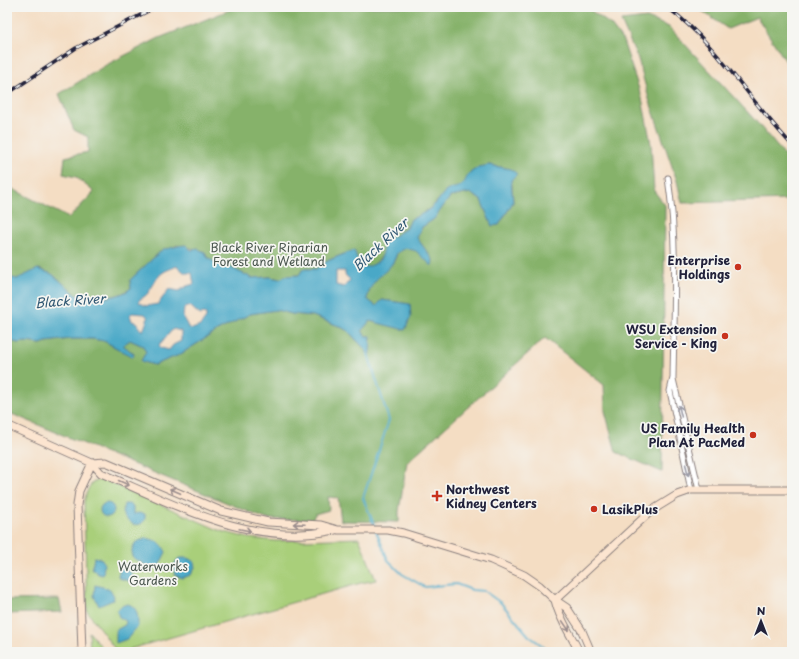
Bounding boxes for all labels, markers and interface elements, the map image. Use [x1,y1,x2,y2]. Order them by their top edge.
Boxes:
water label: Black River [348,212,414,275]
park label: Black River Riparian Forest and Wetland [210,238,328,270]
place label: Enterprise Holdings [668,251,730,283]
marker: Enterprise Holdings [733,262,743,272]
water label: Black River [34,288,108,312]
place label: WSU Extension Service - King [626,320,717,352]
marker: WSU Extension Service - King [720,331,730,341]
one-way arrow [676,405,684,418]
place label: US Family Health Plan At PacMed [641,419,746,451]
marker: US Family Health Plan At PacMed [748,430,758,440]
one-way arrow [683,464,691,477]
one-way arrow [118,479,130,487]
place label: Northwest Kidney Centers [446,480,537,512]
one-way arrow [169,487,181,495]
marker: Northwest Kidney Centers [431,490,443,502]
place label: LasikPlus [602,500,658,518]
marker: LasikPlus [589,504,599,514]
one-way arrow [293,520,306,527]
one-way arrow [238,526,251,534]
park label: Waterworks Gardens [118,557,188,589]
north arrow [741,601,781,641]
text: N [757,602,766,619]
one-way arrow [562,621,570,632]

